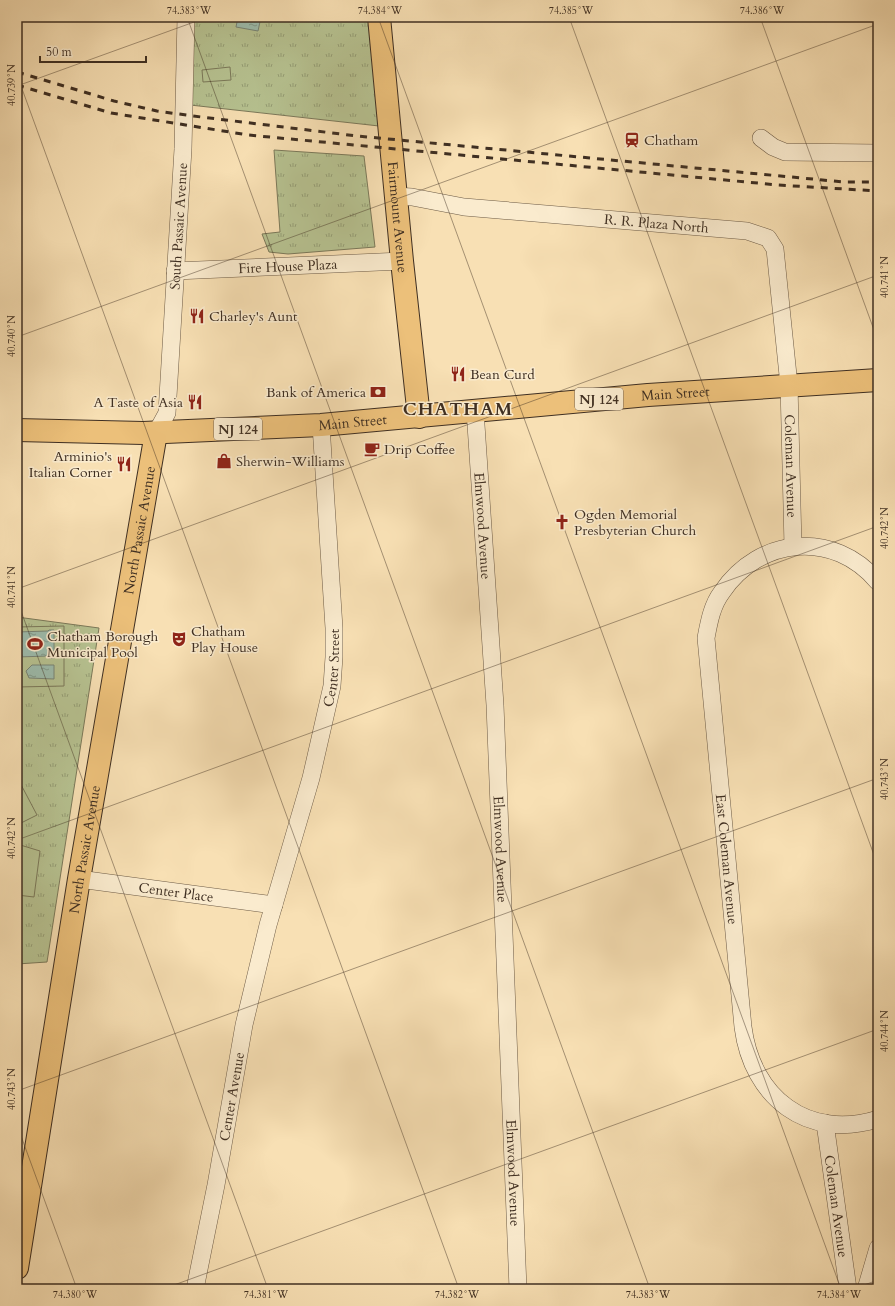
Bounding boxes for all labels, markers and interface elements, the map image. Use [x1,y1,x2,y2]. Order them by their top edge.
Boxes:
text: 74.383°W [167,4,212,18]
text: 74.384°W [358,4,403,18]
text: 74.385°W [549,4,594,18]
text: 74.386°W [740,4,785,18]
scale bar [40,38,146,64]
text: 50 m [46,44,73,60]
text: 40.739°N [5,64,19,106]
station icon: Chatham [623,131,641,149]
place label: Chatham [644,131,699,150]
street label: Fairmount Avenue [383,161,412,274]
street label: South Passaic Avenue [165,162,192,290]
street label: R. R. Plaza North [603,210,710,238]
street label: Fire House Plaza [238,255,338,278]
text: 40.741°N [878,256,892,298]
restaurant icon: Charley's Aunt [188,307,206,325]
place label: Charley's Aunt [209,307,298,326]
text: 40.740°N [5,315,19,357]
restaurant icon: Bean Curd [449,365,467,383]
place label: Bean Curd [470,365,535,384]
street label: Main Street [640,382,711,406]
place label: Bank of America [266,383,366,402]
bank icon: Bank of America [369,383,387,401]
road number: NJ 124 [575,388,623,410]
place label: A Taste of Asia [94,393,183,412]
restaurant icon: A Taste of Asia [186,393,204,411]
district label: CHATHAM [403,397,513,422]
street label: Main Street [318,410,388,435]
street label: Coleman Avenue [780,414,801,518]
road number: NJ 124 [214,418,262,440]
cafe icon: Drip Coffee [363,440,381,458]
place label: Drip Coffee [384,440,455,459]
place label: Arminio's Italian Corner [29,447,113,482]
shop icon: Sherwin-Williams [215,452,233,470]
place label: Sherwin-Williams [236,452,345,471]
restaurant icon: Arminio's Italian Corner [115,455,133,473]
street label: North Passaic Avenue [119,465,160,596]
street label: Elmwood Avenue [469,472,495,580]
place label: Ogden Memorial Presbyterian Church [574,505,696,540]
text: 40.742°N [878,507,892,549]
church icon: Ogden Memorial Presbyterian Church [553,513,571,531]
text: 40.741°N [5,566,19,608]
place label: Chatham Play House [191,622,258,657]
place label: Chatham Borough Municipal Pool [47,627,158,662]
street label: Center Street [319,628,344,709]
theatre icon: Chatham Play House [170,630,188,648]
sports icon: Chatham Borough Municipal Pool [26,635,44,653]
text: 40.743°N [878,758,892,800]
street label: North Passaic Avenue [65,784,105,915]
street label: East Coleman Avenue [711,793,742,925]
street label: Elmwood Avenue [489,795,512,903]
text: 40.742°N [5,817,19,859]
street label: Center Place [137,878,215,907]
text: 40.744°N [878,1010,892,1052]
street label: Center Avenue [215,1050,249,1143]
text: 40.743°N [5,1068,19,1110]
street label: Elmwood Avenue [501,1119,525,1227]
street label: Coleman Avenue [820,1154,853,1259]
text: 74.380°W [53,1288,98,1302]
text: 74.381°W [244,1288,289,1302]
text: 74.382°W [435,1288,480,1302]
text: 74.383°W [626,1288,671,1302]
text: 74.384°W [817,1288,862,1302]

